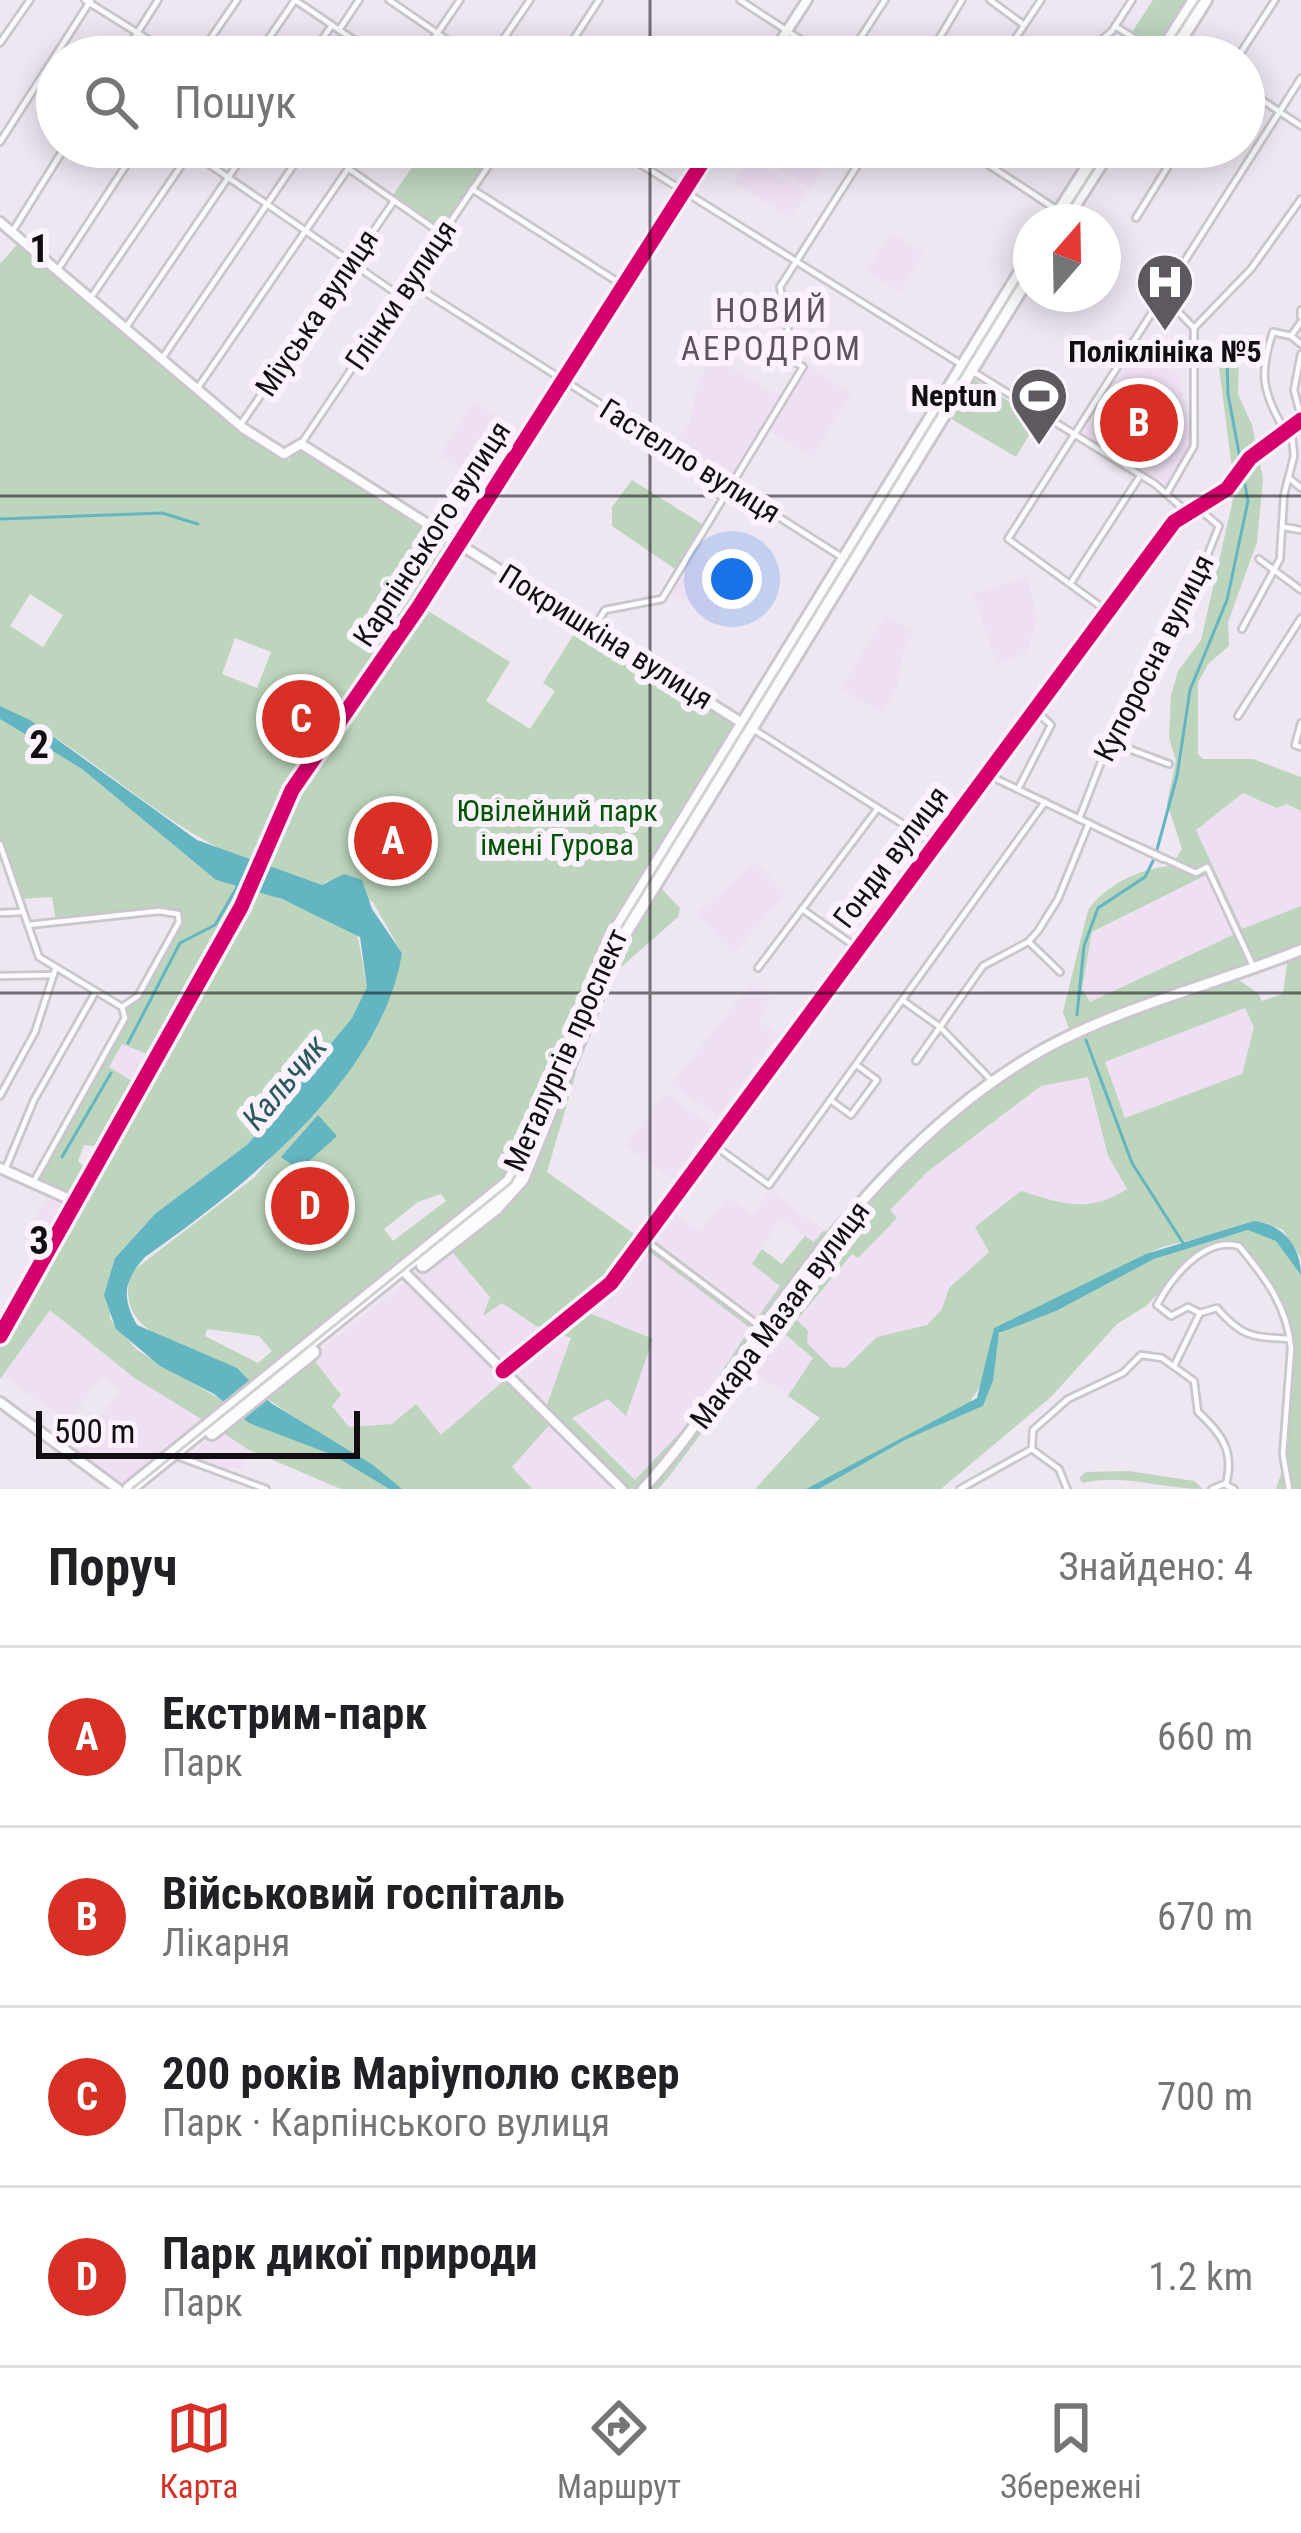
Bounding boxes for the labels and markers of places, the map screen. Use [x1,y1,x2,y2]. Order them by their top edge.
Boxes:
hospital icon: Поліклініка №5 [1134,251,1196,333]
place label: Поліклініка №5 [1068,334,1262,369]
sports icon: Neptun [1008,365,1070,447]
place label: Neptun [911,378,997,413]
pin: B [1100,378,1178,468]
pin: C [262,674,340,764]
pin: A [354,796,432,886]
pin: D [271,1161,349,1251]

